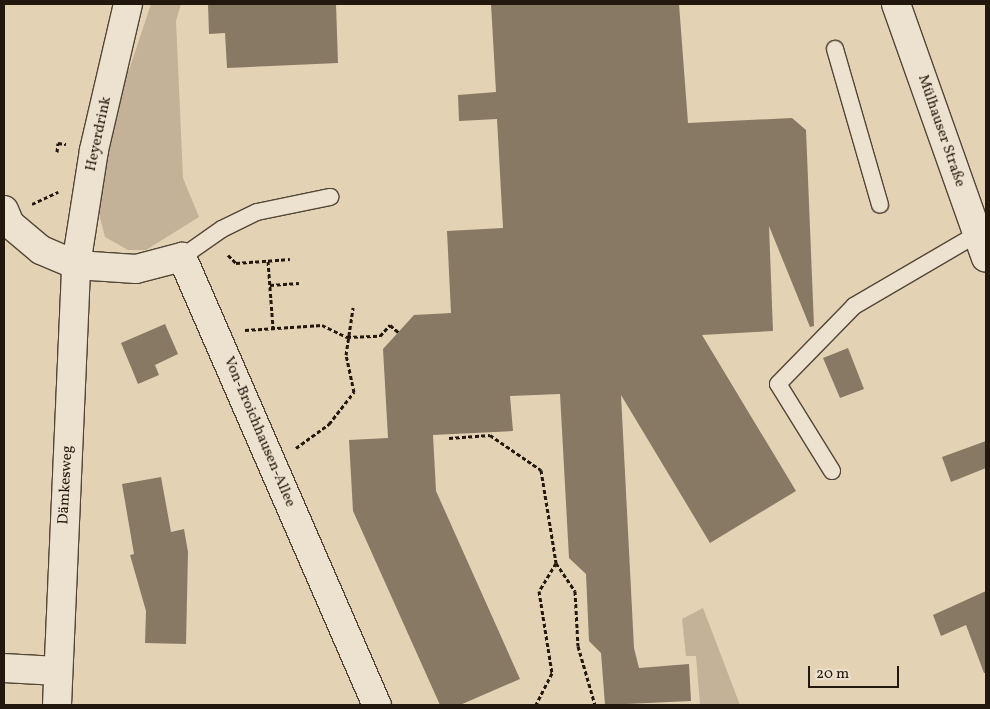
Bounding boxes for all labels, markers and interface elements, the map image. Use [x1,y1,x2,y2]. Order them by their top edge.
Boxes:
street label: Mülhauser Straße [913,72,969,190]
street label: Heyerdrink [82,95,116,173]
street label: Von-Broichhausen-Allee [219,354,299,510]
street label: Dämkesweg [55,445,77,525]
scale bar [810,656,901,688]
text: 20 m [816,664,849,685]

